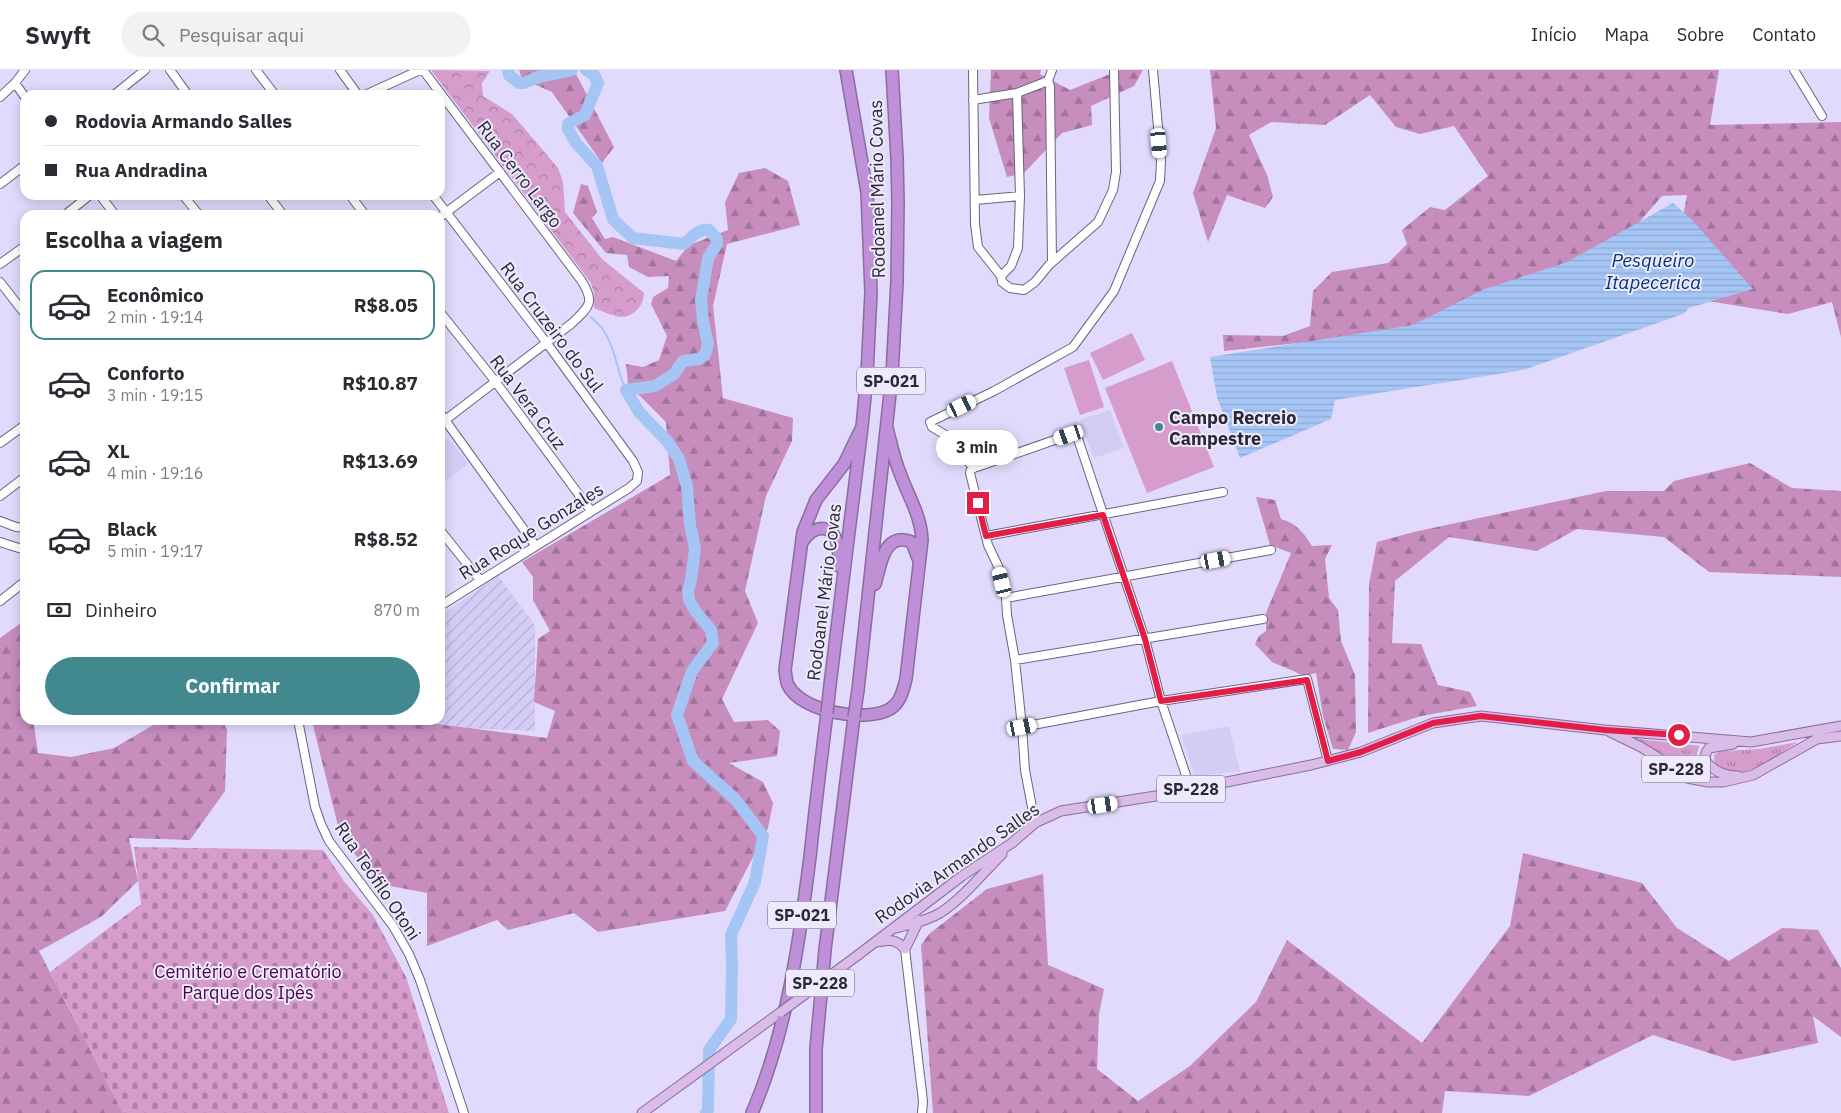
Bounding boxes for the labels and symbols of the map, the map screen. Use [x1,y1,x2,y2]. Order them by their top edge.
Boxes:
street label: Rodoanel Mário Covas [864,100,890,278]
street label: Rua Cerro Largo [472,116,568,232]
car [1150,127,1167,159]
water label: Pesqueiro Itapecerica [1605,248,1701,294]
street label: Rua Cruzeiro do Sul [495,257,609,397]
street label: Rua Vera Cruz [485,350,571,454]
road number: SP-021 [857,368,925,394]
car [945,393,978,419]
place label: Campo Recreio Campestre [1169,406,1296,450]
marker: Campo Recreio Campestre [1153,421,1165,433]
car [1052,423,1085,447]
callout: 3 min [937,430,1019,466]
street label: Rua Roque Gonzales [454,477,608,585]
route end [967,492,989,514]
street label: Rodoanel Mário Covas [802,502,846,682]
car [1199,550,1232,570]
car [991,566,1012,598]
car [1005,717,1038,737]
route start [1668,724,1690,746]
road number: SP-228 [1642,756,1710,782]
road number: SP-228 [1157,776,1225,802]
car [1087,795,1118,815]
street label: Rodovia Armando Salles [870,797,1044,929]
street label: Rua Teófilo Otoni [330,817,426,945]
road number: SP-021 [768,902,836,928]
park label: Cemitério e Crematório Parque dos Ipês [154,960,342,1004]
road number: SP-228 [786,970,854,996]

